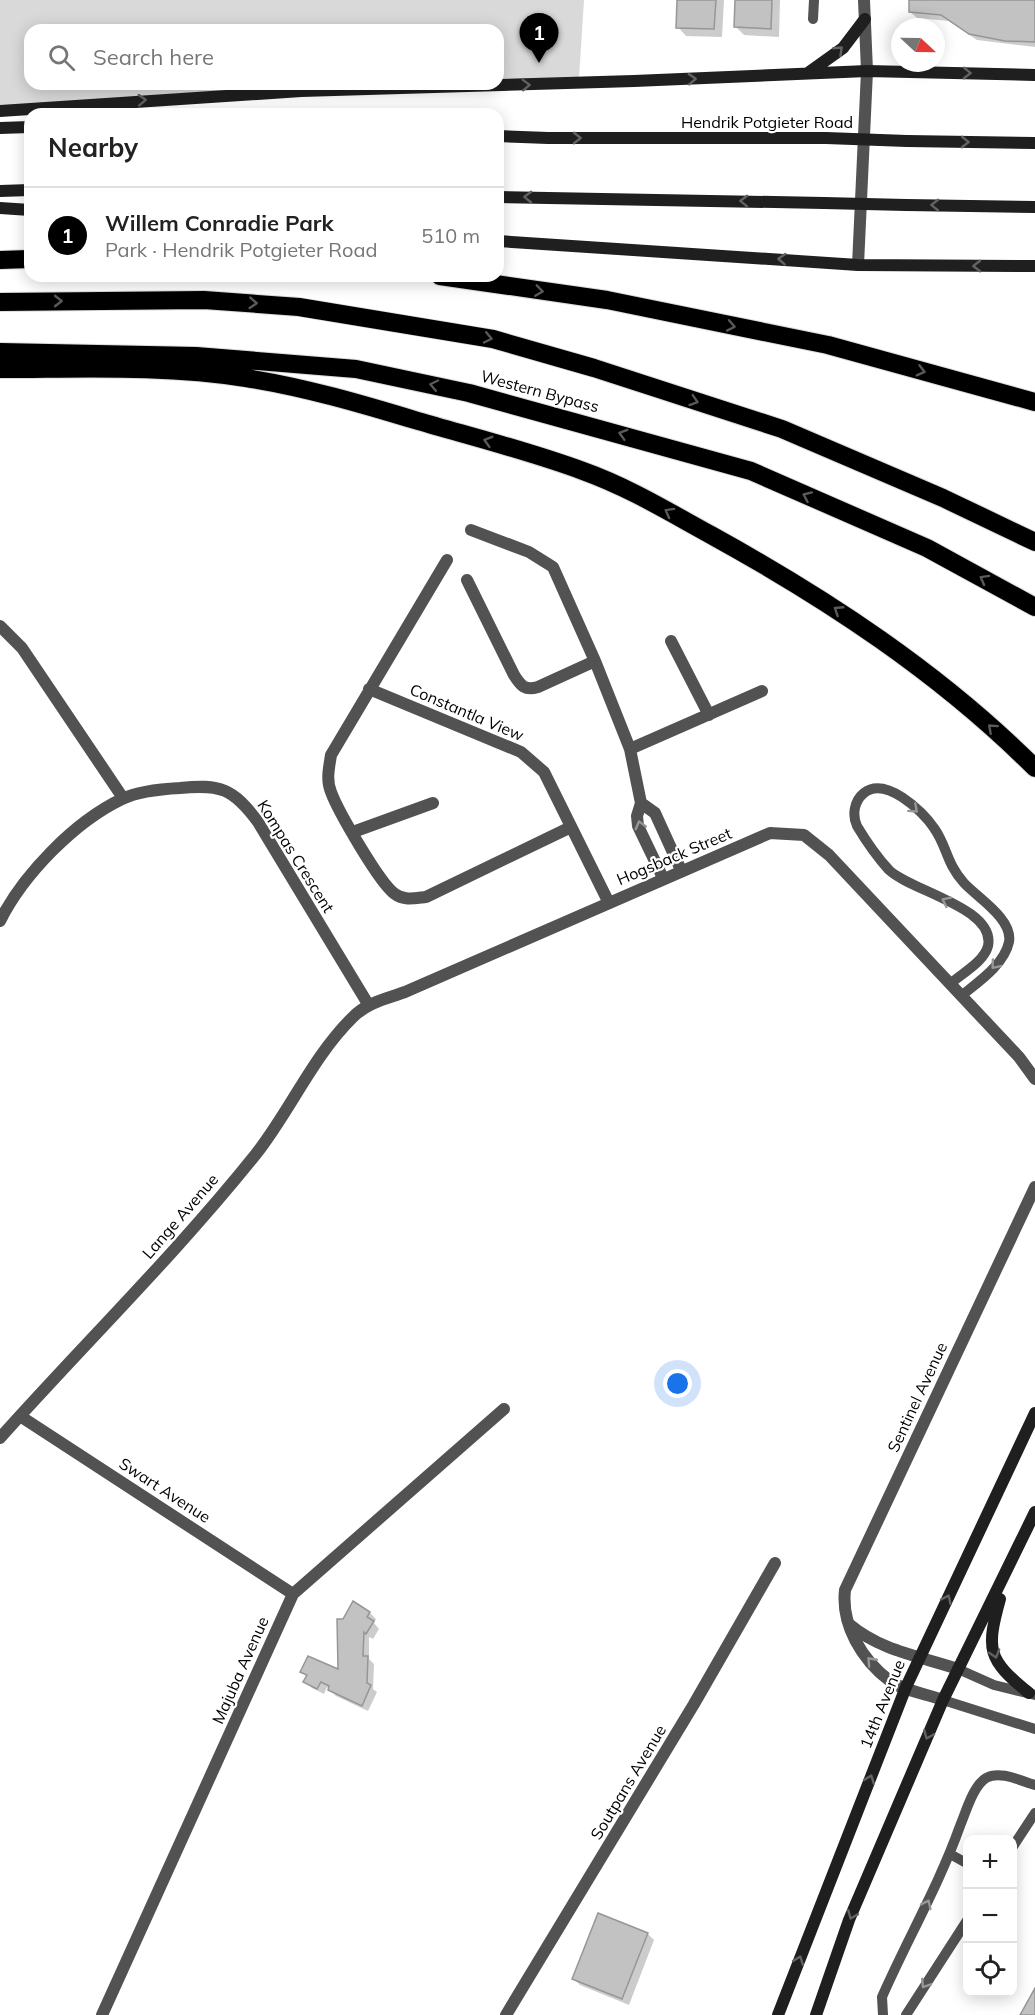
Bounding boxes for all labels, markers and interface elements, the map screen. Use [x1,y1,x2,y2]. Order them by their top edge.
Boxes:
pin: 1 [520,14,558,63]
north arrow [891,18,945,72]
search box [24,24,504,90]
icon: search [45,41,78,74]
text: Search here [93,43,214,71]
one-way arrow [833,46,843,57]
one-way arrow [963,67,972,79]
one-way arrow [688,72,697,85]
one-way arrow [521,79,530,91]
one-way arrow [138,94,147,107]
street label: Hendrik Potgieter Road [681,112,853,132]
text: Nearby [48,131,138,164]
one-way arrow [573,132,582,144]
one-way arrow [961,136,970,148]
one-way arrow [524,191,533,203]
one-way arrow [740,195,749,208]
one-way arrow [930,199,939,211]
text: Willem Conradie Park [105,209,334,237]
text: 1 [62,223,74,248]
text: 510 m [421,223,480,248]
text: Park · Hendrik Potgieter Road [105,237,377,262]
one-way arrow [777,253,786,266]
one-way arrow [972,260,981,272]
one-way arrow [535,284,544,296]
one-way arrow [54,295,63,307]
one-way arrow [249,297,258,310]
one-way arrow [726,319,736,332]
one-way arrow [482,331,492,344]
one-way arrow [916,363,926,376]
street label: Western Bypass [479,366,601,416]
one-way arrow [429,380,439,393]
one-way arrow [688,393,699,406]
one-way arrow [618,429,629,441]
one-way arrow [483,436,494,448]
one-way arrow [803,491,814,503]
one-way arrow [665,508,675,519]
one-way arrow [979,575,990,586]
one-way arrow [834,605,844,617]
street label: Constantla View [407,679,527,745]
one-way arrow [988,724,999,735]
street label: Kompas Crescent [253,796,339,916]
one-way arrow [908,802,918,813]
one-way arrow [634,820,647,830]
street label: Hogsback Street [614,823,735,889]
one-way arrow [941,896,952,908]
one-way arrow [991,958,1002,969]
street label: Lange Avenue [138,1169,222,1263]
street label: Sentinel Avenue [883,1339,951,1455]
your location [663,1369,692,1398]
street label: Swart Avenue [116,1453,214,1527]
one-way arrow [939,1595,951,1606]
street label: Majuba Avenue [207,1613,273,1727]
one-way arrow [988,1648,1000,1659]
street label: 14th Avenue [855,1657,909,1751]
one-way arrow [867,1657,878,1668]
street label: Soutpans Avenue [586,1721,670,1843]
one-way arrow [923,1729,935,1740]
one-way arrow [863,1774,875,1785]
map controls [963,1835,1017,1997]
button: + [963,1835,1017,1889]
button: − [963,1889,1017,1943]
one-way arrow [919,1899,931,1910]
one-way arrow [847,1909,859,1920]
button: locate [963,1943,1017,1997]
one-way arrow [792,1956,805,1966]
one-way arrow [922,1978,933,1989]

